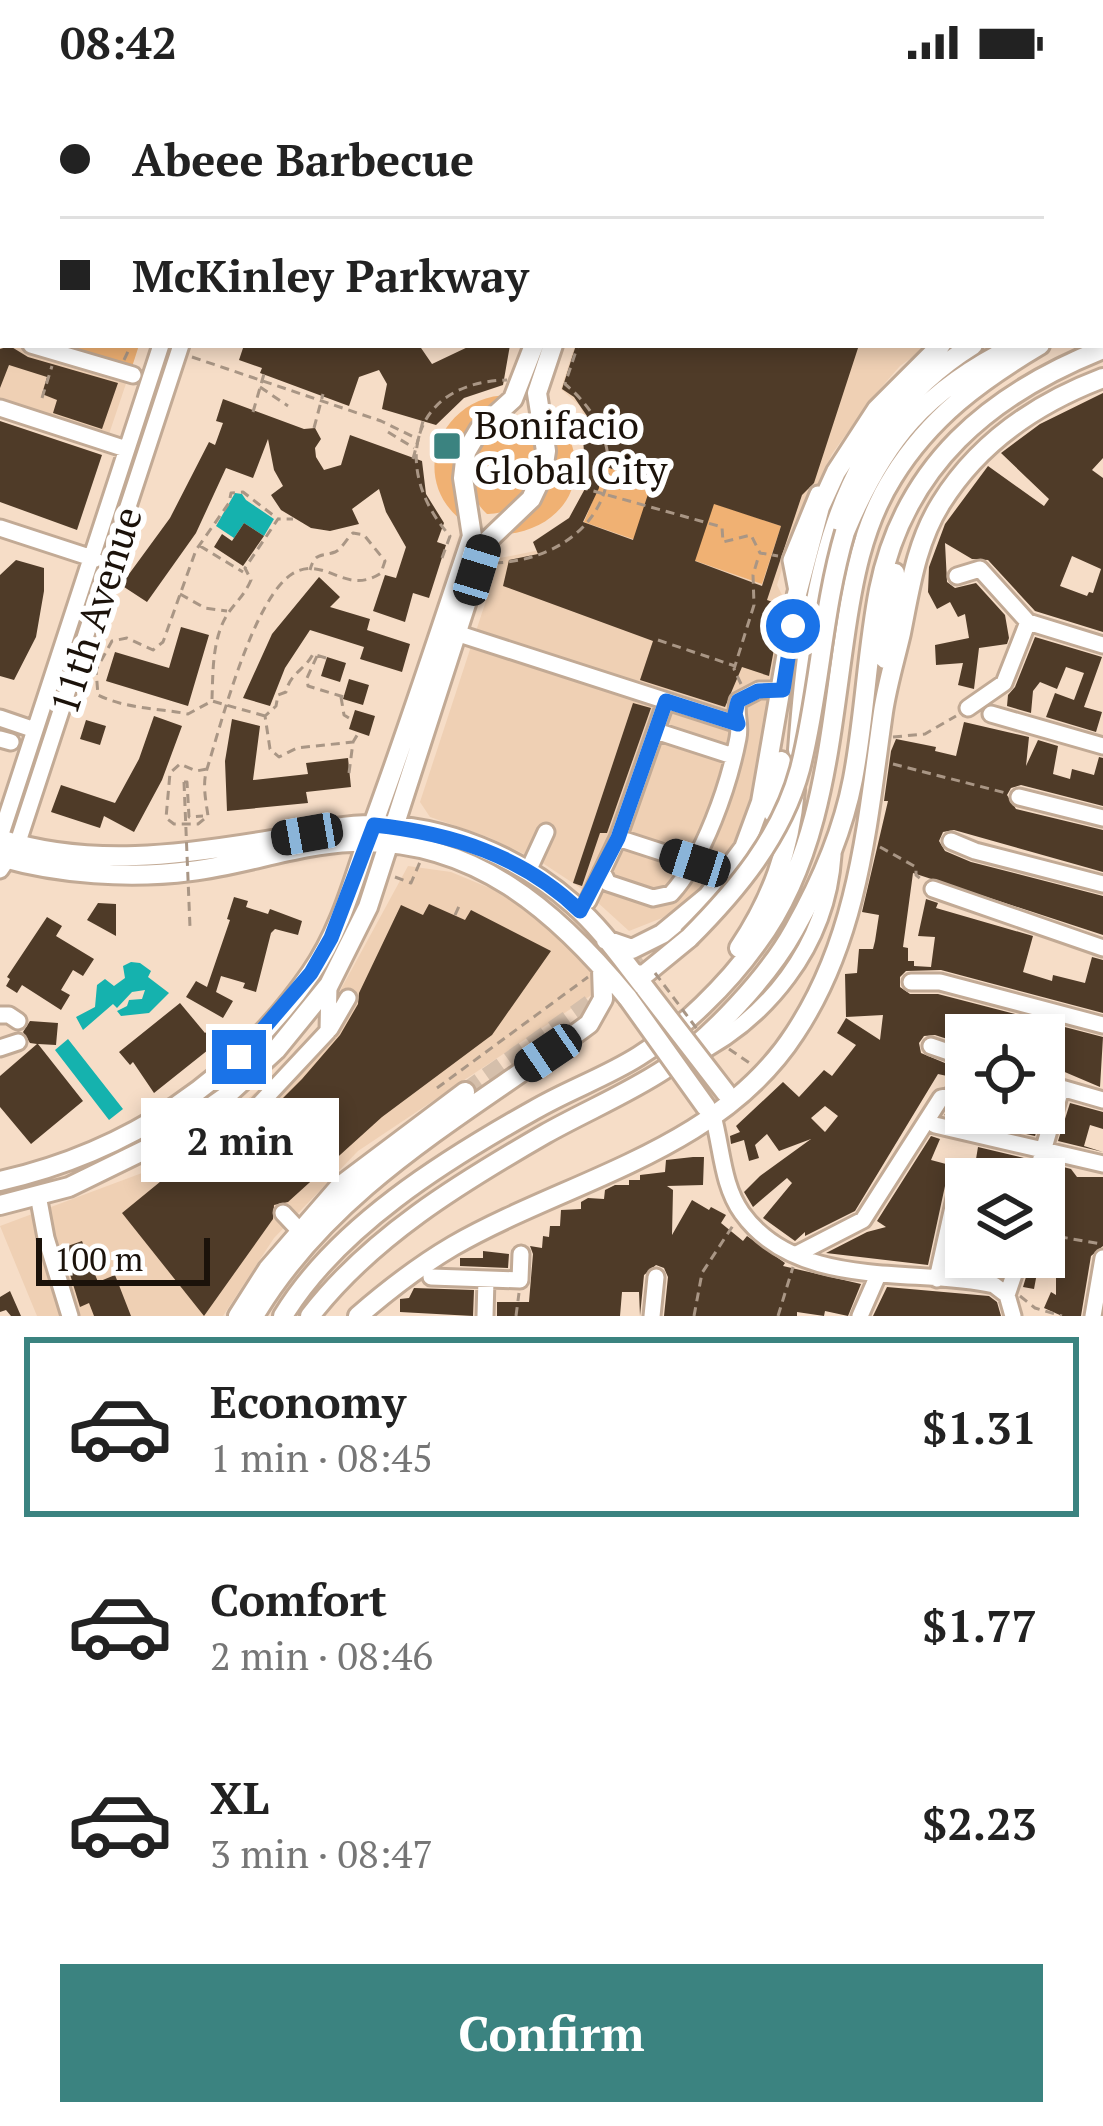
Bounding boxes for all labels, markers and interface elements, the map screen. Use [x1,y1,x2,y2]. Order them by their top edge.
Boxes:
text: 08:42 [60,12,177,72]
text: Abeee Barbecue [132,129,474,189]
text: McKinley Parkway [132,245,529,305]
place label: Bonifacio Global City [474,398,669,495]
marker: Bonifacio Global City [431,430,463,462]
street label: 11th Avenue [37,500,153,720]
car [449,530,505,610]
route start [766,599,820,653]
car [268,810,346,858]
car [655,835,735,891]
map controls [945,1014,1065,1278]
button: locate [945,1014,1065,1134]
car [508,1018,588,1088]
route end [212,1030,266,1084]
callout: 2 min [140,1099,338,1183]
text: 2 min [187,1114,293,1166]
button: layers [945,1158,1065,1278]
scale bar [36,1232,210,1285]
text: 100 m [54,1237,143,1280]
text: Economy [210,1371,406,1431]
icon: car [66,1373,174,1481]
text: $1.31 [922,1397,1037,1457]
text: 1 min · 08:45 [210,1431,433,1483]
text: Comfort [210,1569,387,1629]
icon: car [66,1571,174,1679]
text: $1.77 [922,1595,1037,1655]
text: 2 min · 08:46 [210,1629,433,1681]
text: XL [210,1767,269,1827]
icon: car [66,1769,174,1877]
text: $2.23 [922,1793,1037,1853]
text: 3 min · 08:47 [210,1827,433,1879]
button: Confirm [60,1964,1043,2102]

